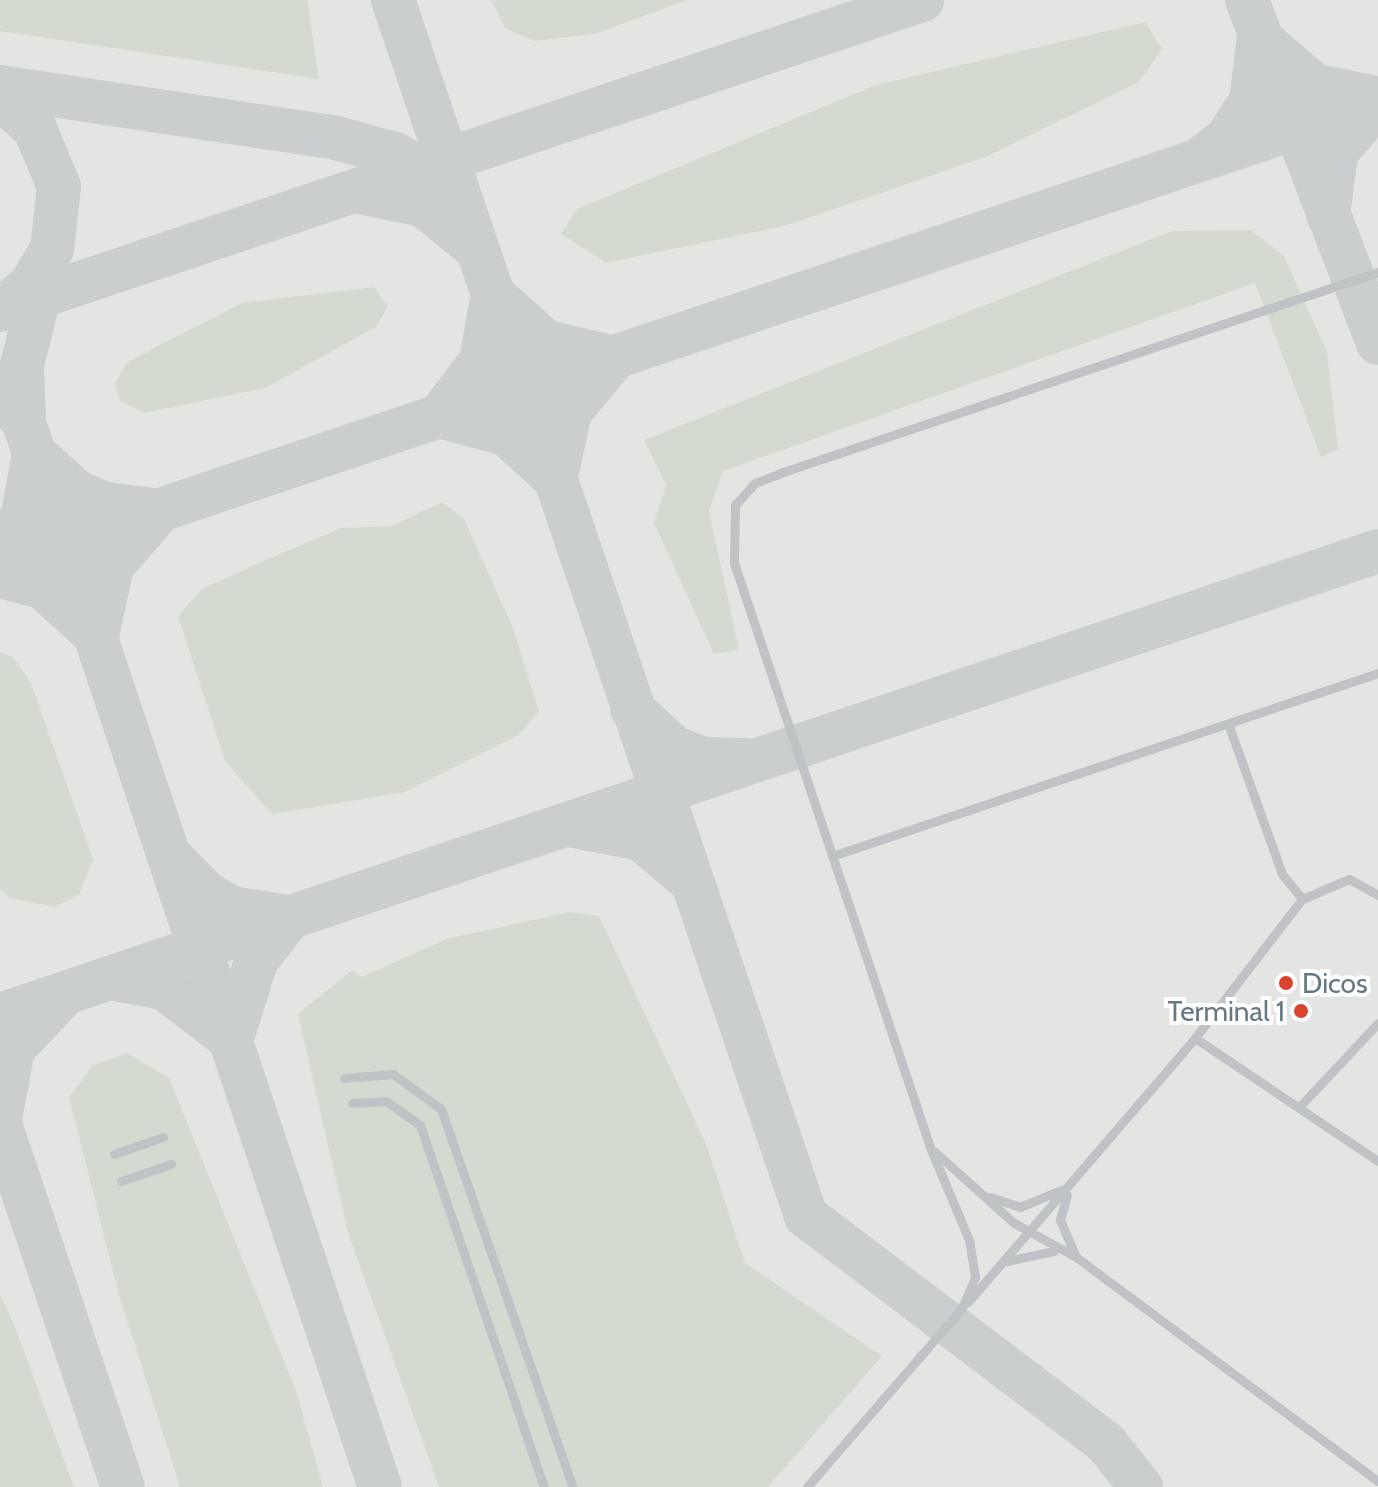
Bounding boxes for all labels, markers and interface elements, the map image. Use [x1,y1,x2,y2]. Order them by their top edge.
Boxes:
place label: Dicos [1302,966,1368,1000]
marker: Dicos [1277,974,1295,992]
place label: Terminal 1 [1167,994,1285,1028]
marker: Terminal 1 [1292,1002,1310,1020]

